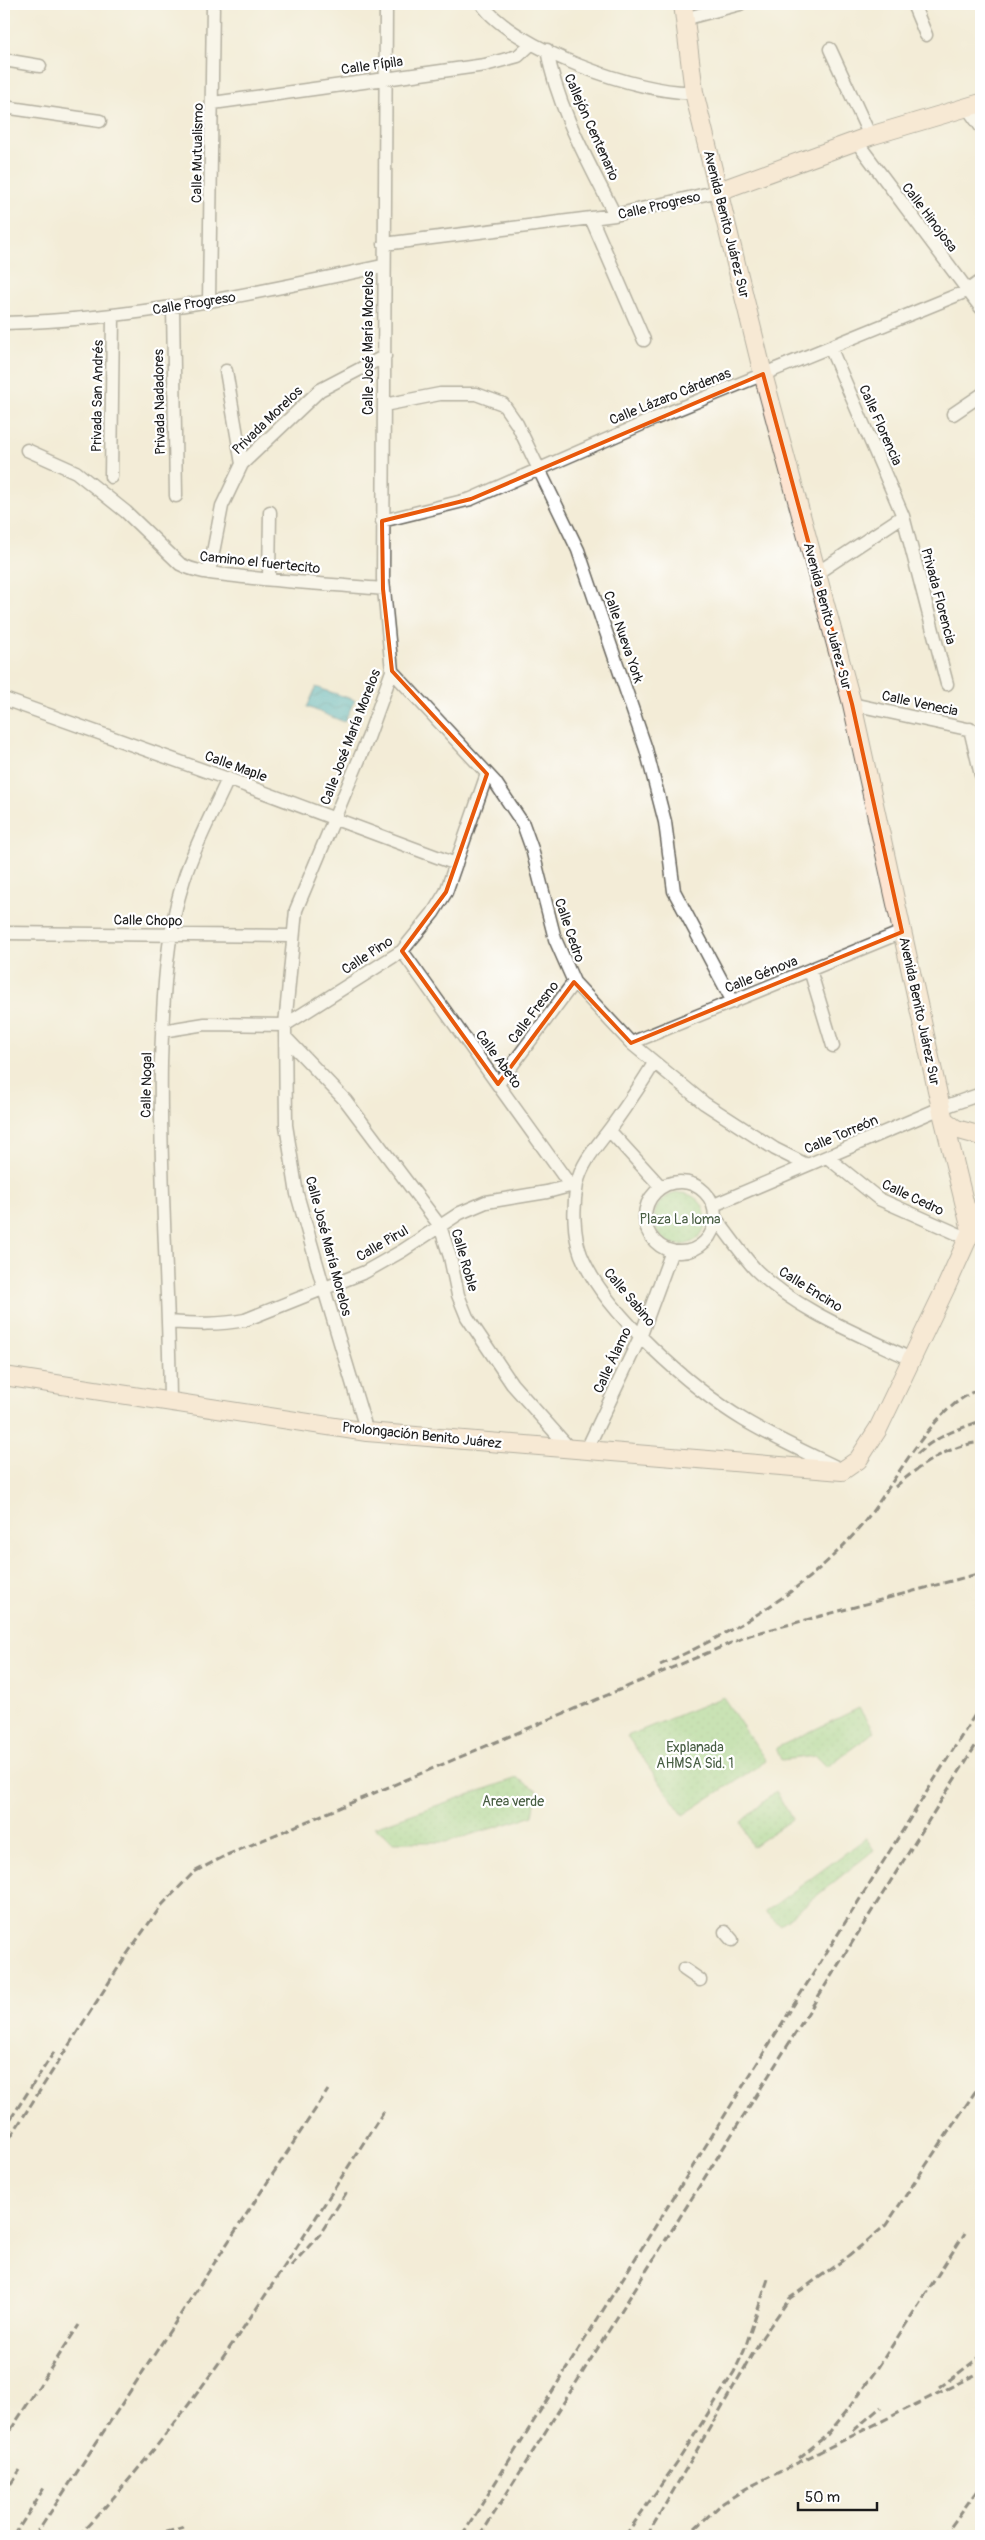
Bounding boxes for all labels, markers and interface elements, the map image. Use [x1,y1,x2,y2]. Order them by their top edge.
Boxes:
street label: Calle Pípila [340,53,404,78]
street label: Callejón Centenario [560,71,623,184]
street label: Calle Mutualismo [188,102,207,203]
street label: Avenida Benito Juárez Sur [700,149,753,300]
street label: Calle Hinojosa [898,179,961,255]
street label: Calle Progreso [616,188,702,223]
street label: Calle José María Morelos [360,270,377,415]
street label: Calle Progreso [151,288,237,318]
street label: Privada San Andrés [88,339,107,452]
street label: Privada Nadadores [150,348,169,455]
street label: Calle Lázaro Cárdenas [607,364,734,429]
street label: Privada Morelos [229,382,306,458]
street label: Calle Florencia [855,382,906,468]
street label: Avenida Benito Juárez Sur [800,541,855,692]
street label: Privada Florencia [917,546,960,646]
street label: Camino el fuertecito [199,548,322,577]
street label: Calle Nueva York [600,589,647,686]
street label: Calle José María Morelos [317,666,384,807]
street label: Calle Venecia [880,687,960,720]
street label: Calle Maple [202,747,269,786]
street label: Calle Cedro [551,896,589,965]
street label: Calle Chopo [113,911,183,930]
street label: Calle Pino [339,932,396,978]
street label: Avenida Benito Juárez Sur [895,935,944,1087]
street label: Calle Génova [722,952,800,997]
street label: Calle Fresno [504,977,563,1047]
street label: Calle Abeto [472,1027,526,1092]
street label: Calle Nogal [137,1052,156,1118]
street label: Calle Torreón [802,1111,881,1158]
street label: Calle José María Morelos [302,1174,356,1319]
street label: Calle Cedro [879,1176,947,1219]
park label: Plaza La loma [639,1211,721,1228]
street label: Calle Pirul [353,1222,411,1265]
street label: Calle Roble [447,1227,482,1294]
street label: Calle Encino [776,1263,846,1316]
street label: Calle Sabino [600,1265,659,1330]
street label: Calle Álamo [589,1324,635,1396]
street label: Prolongación Benito Juárez [341,1419,503,1452]
park label: Explanada AHMSA Sid. 1 [656,1739,734,1772]
park label: Area verde [482,1793,544,1810]
scale bar [798,2480,876,2512]
text: 50 m [805,2488,840,2507]

